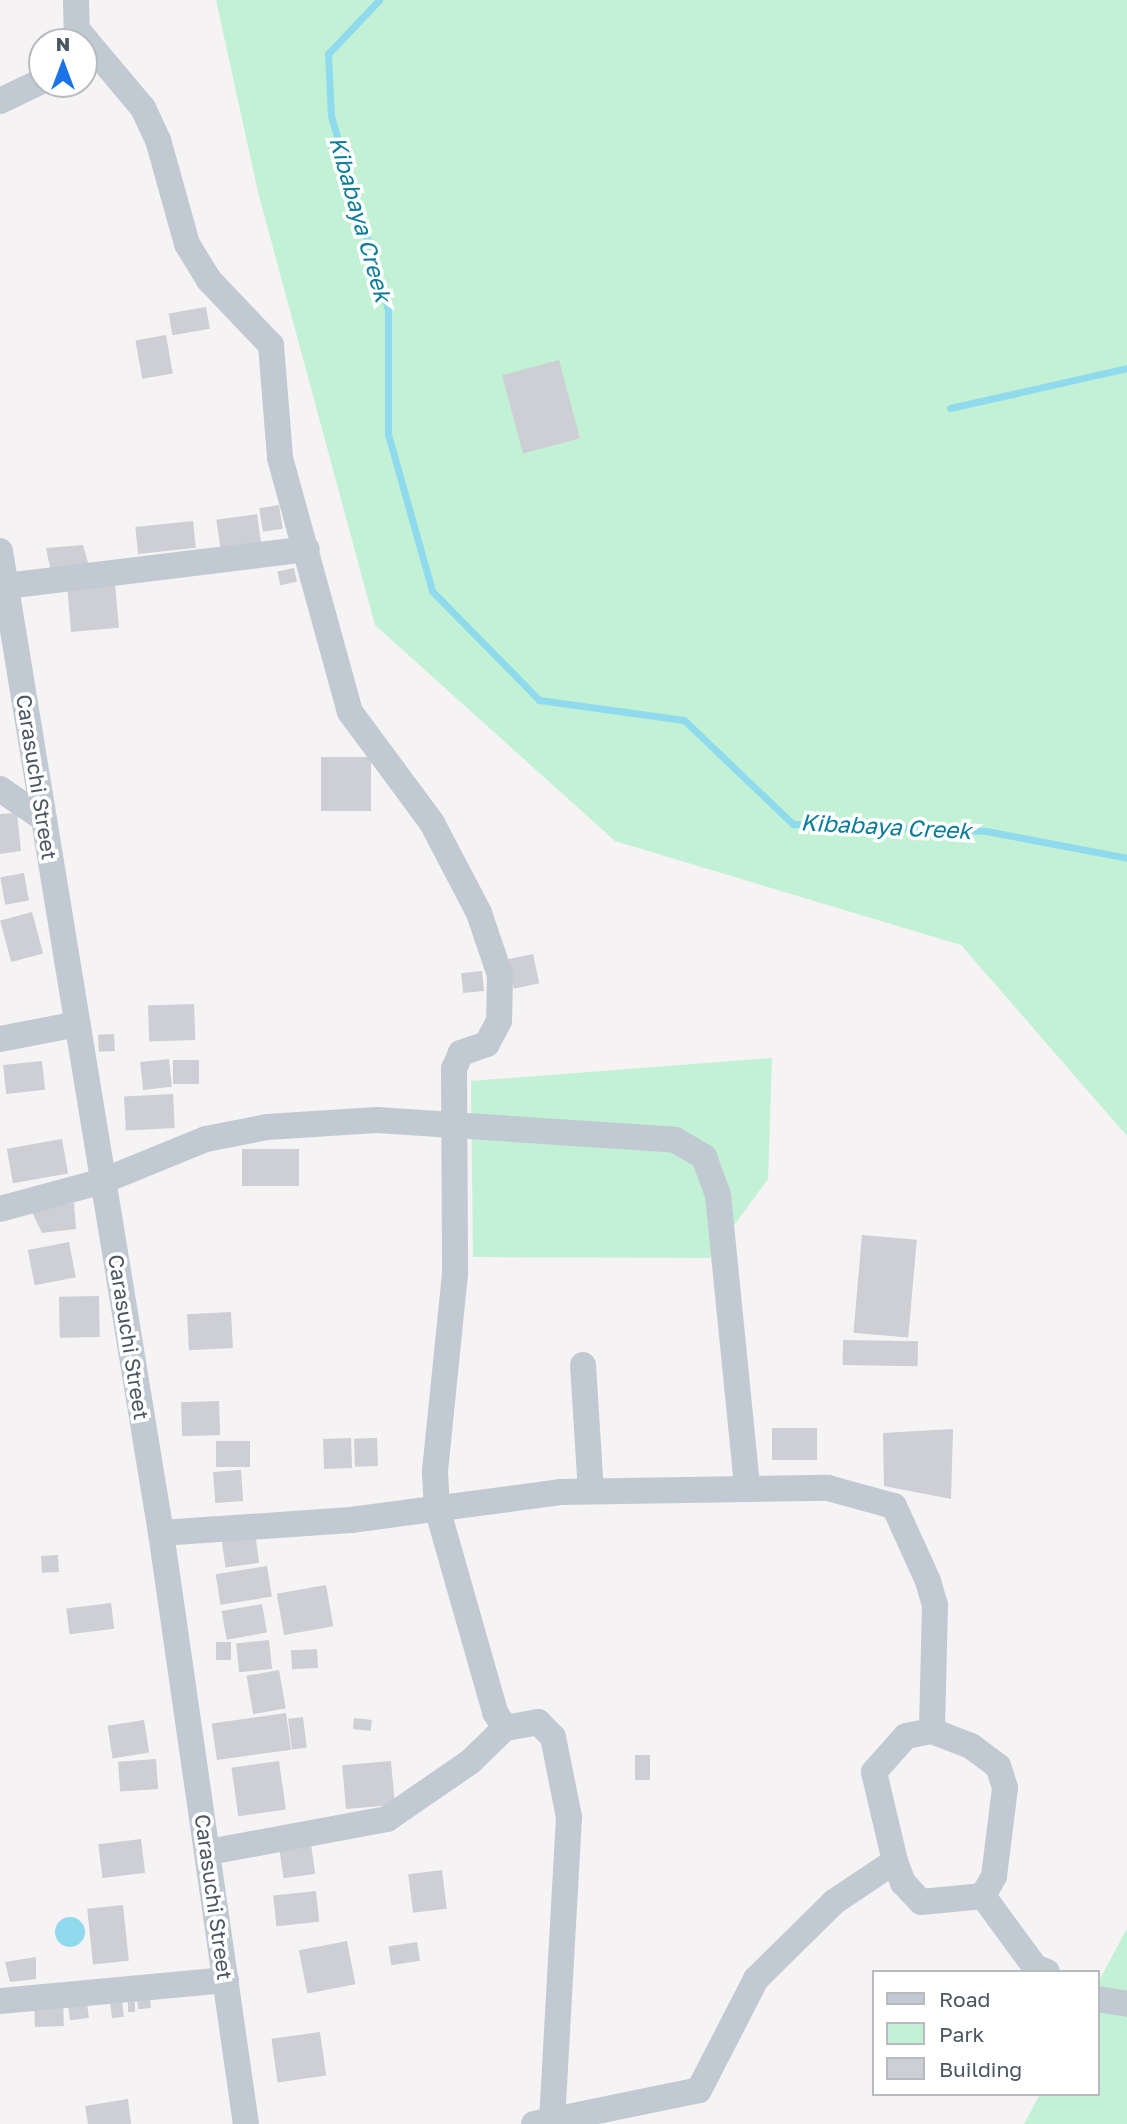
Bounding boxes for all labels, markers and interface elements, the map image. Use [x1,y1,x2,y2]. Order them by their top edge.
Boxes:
north arrow [28,28,98,98]
text: N [56,32,70,55]
water label: Kibabaya Creek [324,133,398,305]
street label: Carasuchi Street [11,692,63,862]
water label: Kibabaya Creek [800,808,972,844]
street label: Carasuchi Street [103,1252,155,1422]
street label: Carasuchi Street [190,1812,238,1982]
legend [872,1970,1099,2096]
text: Road [939,1986,990,2012]
text: Park [939,2021,984,2047]
text: Building [939,2056,1022,2082]

